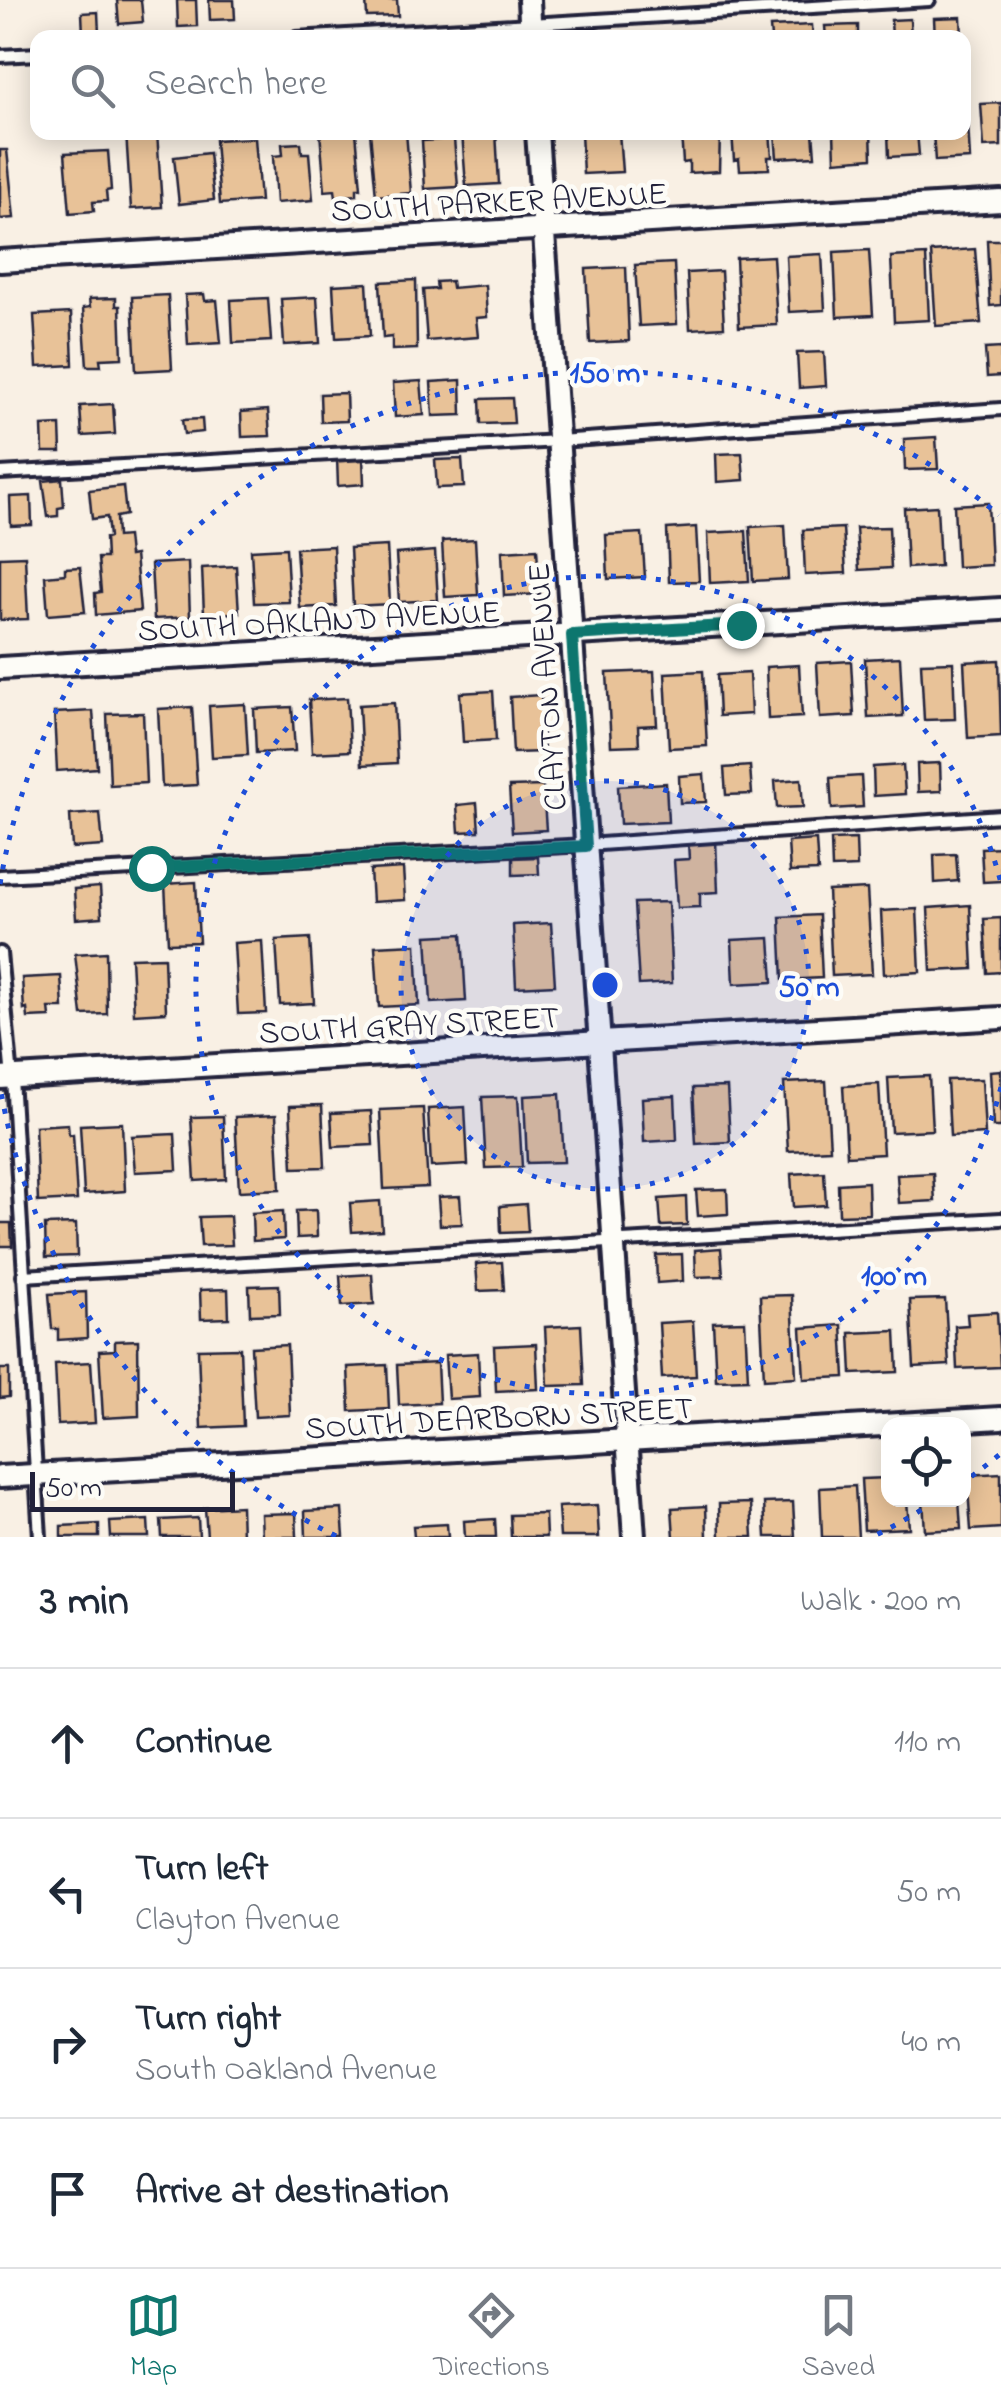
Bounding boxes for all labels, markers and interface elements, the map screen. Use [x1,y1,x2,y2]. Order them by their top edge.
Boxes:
search box [30,30,971,140]
text: Search here [145,57,327,113]
icon: search [65,58,120,113]
street label: SOUTH PARKER AVENUE [330,172,669,237]
text: 150 m [570,353,640,397]
street label: CLAYTON AVENUE [517,561,582,812]
street label: SOUTH OAKLAND AVENUE [137,591,502,656]
route end [719,603,765,649]
route start [129,846,175,892]
centre of rings [587,967,623,1003]
text: 50 m [779,967,839,1011]
street label: SOUTH GRAY STREET [258,996,560,1059]
text: 100 m [861,1256,927,1300]
street label: SOUTH DEARBORN STREET [304,1387,694,1454]
map controls [881,1417,971,1507]
button: locate [881,1417,971,1507]
scale bar [30,1467,235,1512]
text: 50 m [45,1469,102,1510]
text: 3 min [40,1572,129,1633]
text: Walk · 200 m [800,1579,961,1626]
text: Continue [135,1715,271,1771]
icon: ahead [40,1716,95,1771]
text: 110 m [894,1720,961,1767]
text: Turn left [135,1842,268,1898]
icon: left [40,1866,95,1921]
text: 50 m [896,1870,961,1917]
text: Clayton Avenue [135,1898,340,1945]
text: Turn right [135,1992,281,2048]
icon: right [40,2016,95,2071]
text: 40 m [901,2020,961,2067]
text: South Oakland Avenue [135,2048,437,2095]
text: Arrive at destination [135,2165,449,2221]
icon: arrive [40,2166,95,2221]
tab: Map [126,2288,181,2389]
tab: Directions [433,2288,550,2389]
tab: Saved [802,2288,875,2389]

